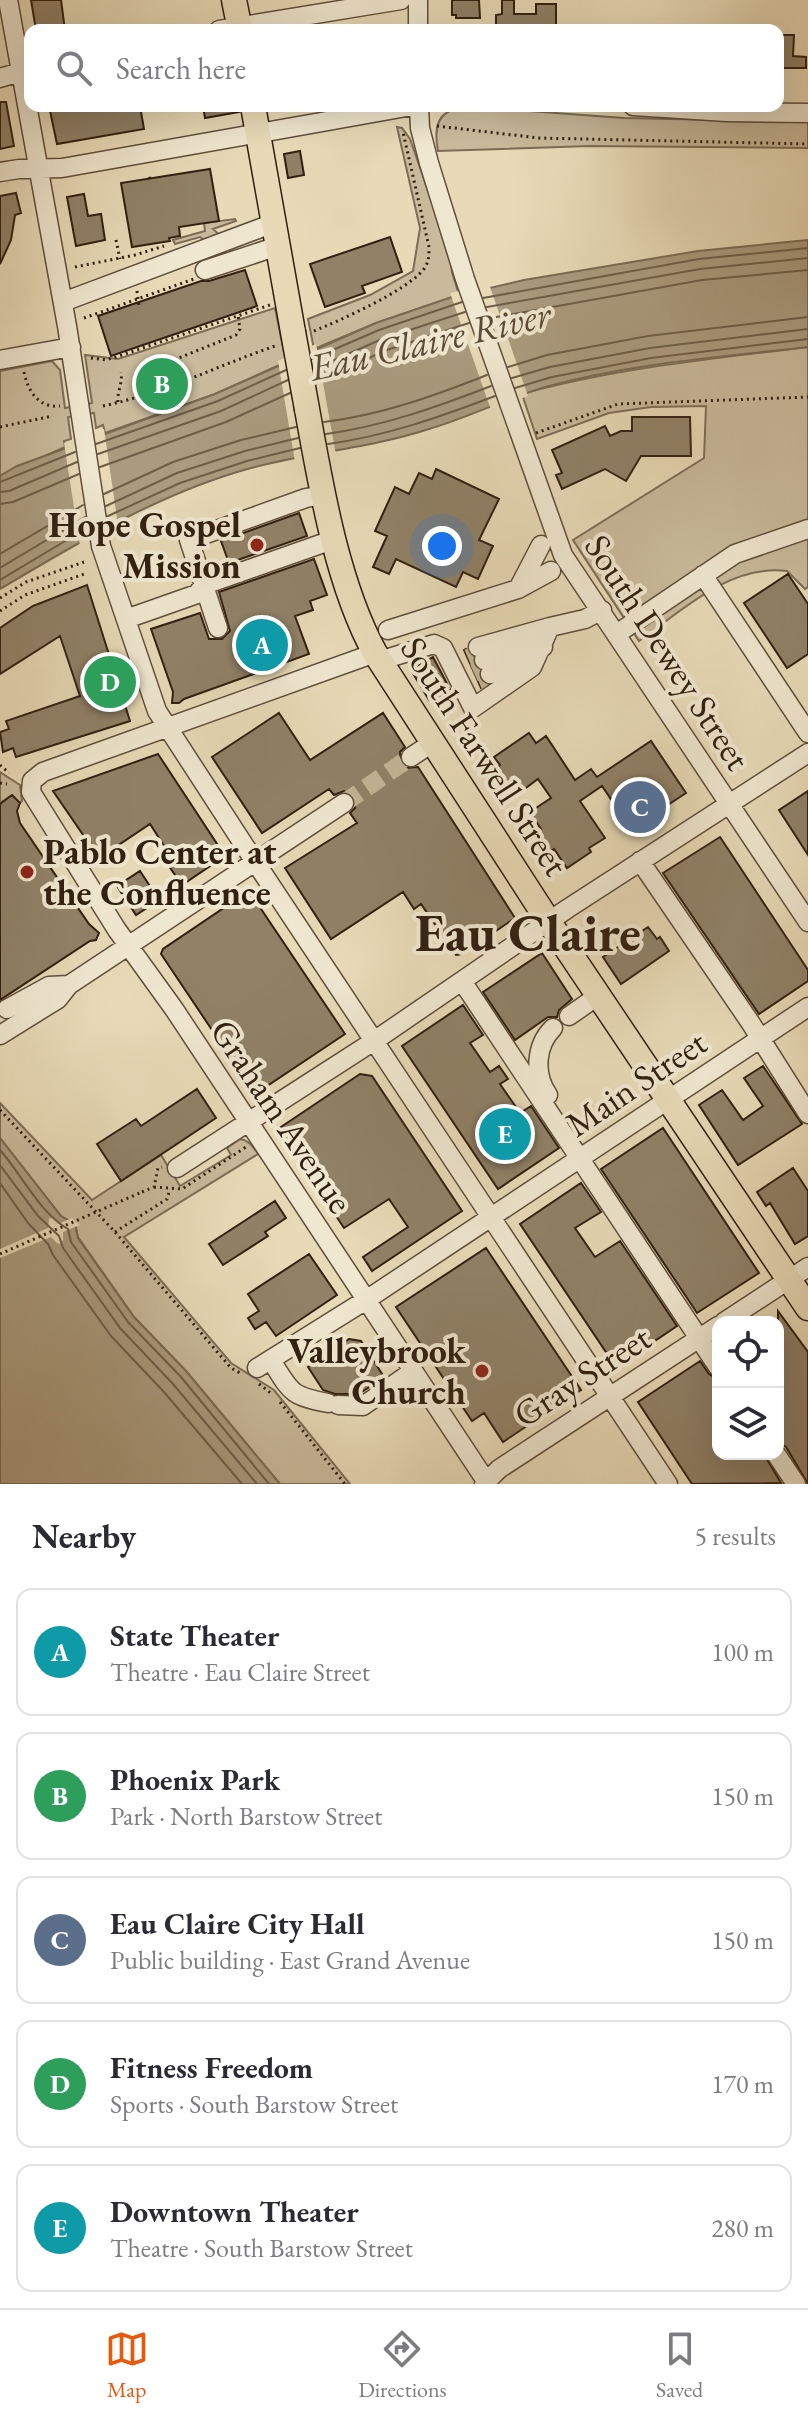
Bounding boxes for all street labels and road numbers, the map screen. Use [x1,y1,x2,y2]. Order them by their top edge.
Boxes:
street label: South Dewey Street [574,525,762,779]
street label: South Farwell Street [390,628,580,885]
street label: Graham Avenue [200,1010,364,1222]
street label: Main Street [556,1018,716,1147]
street label: Gray Street [504,1314,660,1438]

